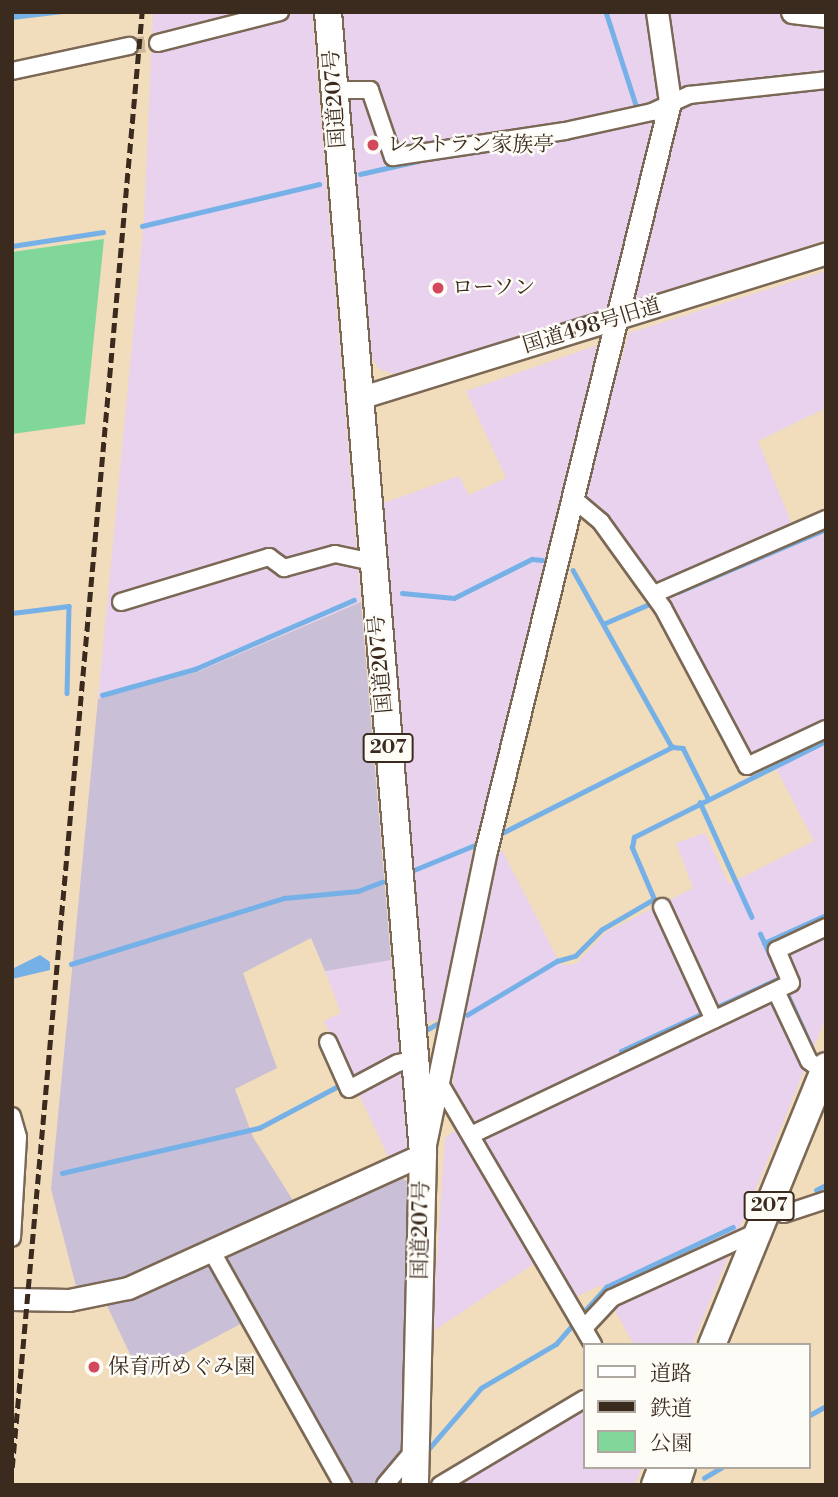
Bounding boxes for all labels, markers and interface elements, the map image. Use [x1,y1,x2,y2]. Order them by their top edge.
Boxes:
street label: 国道207号 [319,49,351,149]
place label: レストラン家族亭 [387,132,555,158]
marker: レストラン家族亭 [365,137,381,153]
place label: ローソン [452,275,536,301]
marker: ローソン [430,280,446,296]
street label: 国道498号旧道 [520,293,664,359]
street label: 国道207号 [364,613,398,715]
road number: 207 [362,733,414,764]
street label: 国道207号 [408,1180,434,1280]
road number: 207 [743,1190,795,1222]
legend [582,1343,810,1469]
place label: 保育所めぐみ園 [108,1354,255,1380]
marker: 保育所めぐみ園 [86,1359,102,1375]
text: 道路 [650,1361,692,1387]
text: 鉄道 [650,1396,692,1422]
text: 公園 [650,1431,692,1457]

